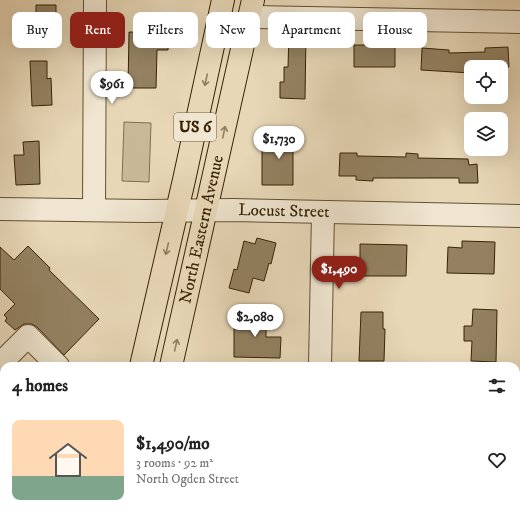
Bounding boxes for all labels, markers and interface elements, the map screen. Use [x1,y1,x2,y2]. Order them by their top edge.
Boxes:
chip: Buy [12,12,62,48]
chip: Rent [70,12,125,48]
chip: Filters [133,12,198,48]
chip: New [206,12,260,48]
chip: Apartment [268,12,355,48]
chip: House [363,12,427,48]
map controls [464,60,508,156]
button: locate [464,60,508,104]
pin: $961 [88,71,136,105]
one-way arrow [201,73,209,86]
text: $961 [99,76,125,92]
button: layers [464,112,508,156]
road number: US 6 [174,113,216,141]
one-way arrow [221,126,229,139]
pin: $1,730 [246,126,312,160]
text: $1,730 [262,131,296,147]
street label: North Eastern Avenue [174,153,229,306]
street label: Locust Street [238,199,330,223]
one-way arrow [162,242,170,255]
pin: $1,490 [306,256,372,290]
text: $1,490 [321,261,357,277]
pin: $2,080 [222,304,288,338]
text: $2,080 [236,309,274,325]
one-way arrow [172,339,180,352]
text: 4 homes [12,375,68,397]
icon: filters [486,375,508,397]
text: $1,490/mo [136,433,209,455]
icon: home [44,436,92,484]
icon: heart [486,449,508,471]
text: 3 rooms · 92 m² [136,455,213,471]
text: North Ogden Street [136,471,239,487]

